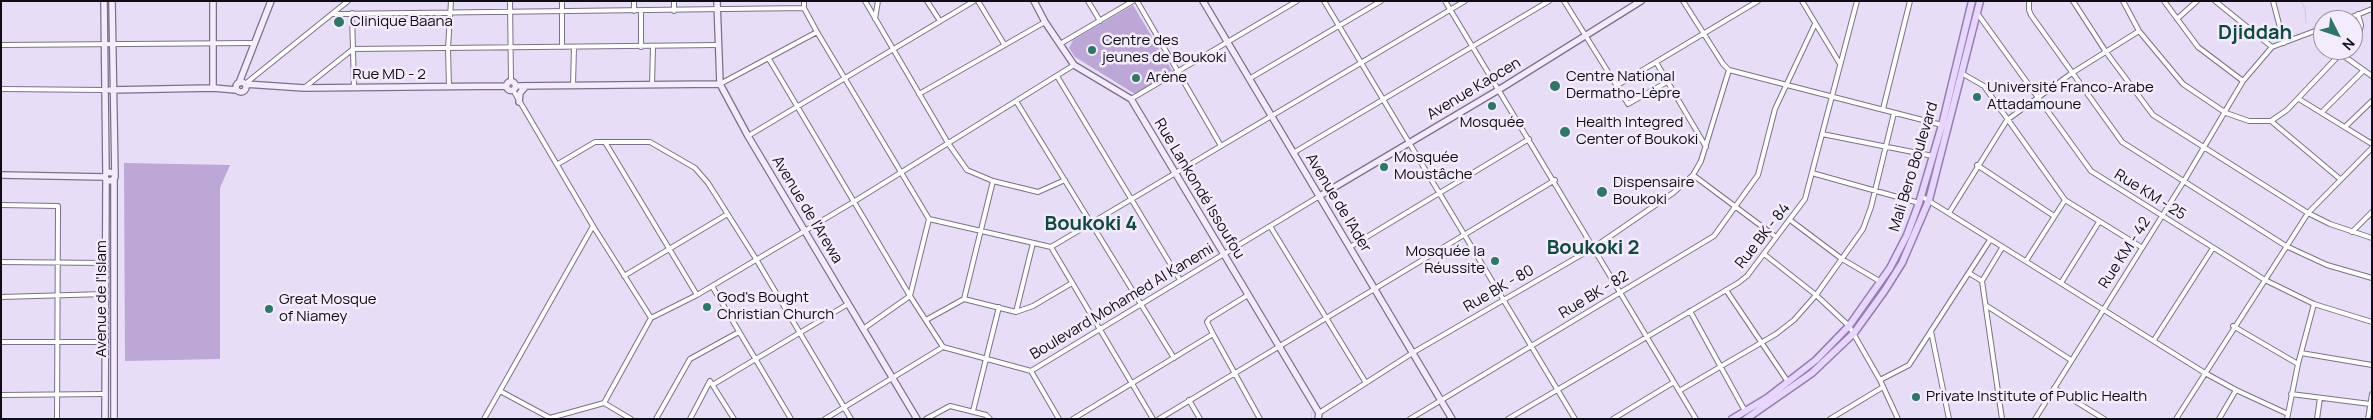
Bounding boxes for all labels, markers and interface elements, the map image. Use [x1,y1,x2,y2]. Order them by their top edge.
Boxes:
north arrow [2313,10,2363,60]
place label: Clinique Baana [350,13,453,31]
marker: Clinique Baana [332,15,346,29]
district label: Djiddah [2218,21,2292,45]
place label: Centre des jeunes de Boukoki [1102,32,1227,67]
text: N [2338,34,2359,55]
marker: Centre des jeunes de Boukoki [1086,44,1098,56]
street label: Avenue Kaocen [1424,54,1524,124]
street label: Rue MD - 2 [352,66,426,84]
place label: Centre National Dermatho-Lèpre [1566,68,1680,103]
place label: Arène [1146,69,1187,87]
marker: Arène [1130,72,1142,84]
marker: Centre National Dermatho-Lèpre [1548,79,1562,93]
place label: Université Franco-Arabe Attadamoune [1987,79,2154,114]
marker: Université Franco-Arabe Attadamoune [1971,91,1983,103]
marker: Mosquée [1486,100,1498,112]
street label: Mali Bero Boulevard [1886,100,1942,234]
place label: Mosquée [1460,114,1524,132]
place label: Health Integred Center of Boukoki [1576,114,1698,149]
street label: Rue Lankondé Issoufou [1150,116,1248,262]
marker: Health Integred Center of Boukoki [1558,125,1572,139]
place label: Mosquée Moustâche [1394,149,1473,184]
street label: Avenue de l'Ader [1301,150,1375,256]
street label: Avenue de l'Arewa [768,153,846,267]
marker: Mosquée Moustâche [1378,161,1390,173]
street label: Rue KM - 25 [2111,166,2189,224]
place label: Dispensaire Boukoki [1613,174,1695,209]
marker: Dispensaire Boukoki [1595,185,1609,199]
street label: Rue BK - 84 [1732,200,1794,272]
district label: Boukoki 4 [1045,212,1137,236]
street label: Rue KM - 42 [2095,214,2155,292]
district label: Boukoki 2 [1547,236,1639,260]
street label: Avenue de l'Islam [93,240,111,358]
street label: Boulevard Mohamed Al Kanemi [1027,240,1217,364]
place label: Mosquée la Réussite [1406,243,1485,278]
marker: Mosquée la Réussite [1489,255,1501,267]
street label: Rue BK - 80 [1461,262,1537,316]
street label: Rue BK - 82 [1556,267,1632,323]
place label: God's Bought Christian Church [717,289,834,324]
place label: Great Mosque of Niamey [279,291,377,326]
marker: God's Bought Christian Church [701,301,713,313]
marker: Great Mosque of Niamey [263,303,275,315]
place label: Private Institute of Public Health [1926,388,2147,406]
marker: Private Institute of Public Health [1910,391,1922,403]

